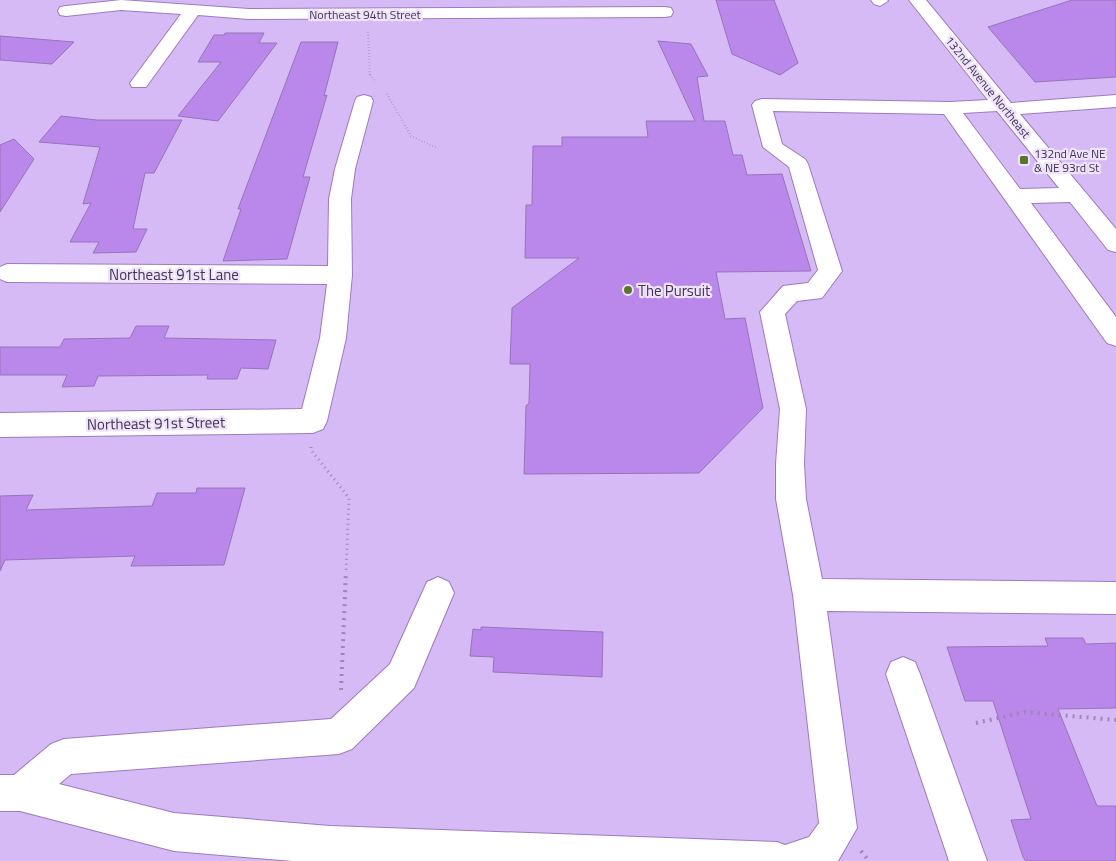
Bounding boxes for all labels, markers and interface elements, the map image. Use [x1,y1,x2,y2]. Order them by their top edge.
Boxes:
street label: Northeast 94th Street [309,5,421,24]
street label: 132nd Avenue Northeast [941,32,1036,143]
place label: 132nd Ave NE & NE 93rd St [1034,144,1106,177]
marker: 132nd Ave NE & NE 93rd St [1018,154,1030,166]
street label: Northeast 91st Lane [109,263,239,286]
place label: The Pursuit [638,279,711,302]
marker: The Pursuit [622,284,634,296]
street label: Northeast 91st Street [87,410,226,436]

